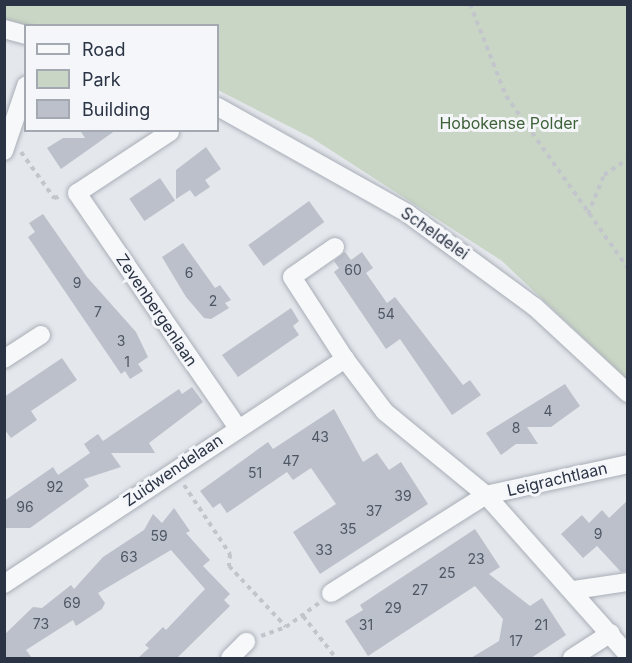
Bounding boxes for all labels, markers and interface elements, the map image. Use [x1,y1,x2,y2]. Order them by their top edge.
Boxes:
legend [24,24,219,132]
text: Road [82,39,125,60]
text: Park [82,69,121,90]
text: Building [82,99,150,120]
park label: Hobokense Polder [439,113,579,133]
street label: Scheldelei [397,203,473,263]
street label: Zevenbergenlaan [112,250,202,370]
house number: 60 [344,262,362,278]
house number: 6 [185,265,193,281]
house number: 9 [73,275,81,291]
house number: 2 [209,293,217,309]
house number: 7 [94,304,102,320]
house number: 54 [377,306,395,322]
house number: 3 [117,333,125,349]
house number: 1 [124,354,130,370]
house number: 4 [543,403,553,419]
house number: 8 [512,420,520,436]
house number: 43 [311,429,329,445]
street label: Zuidwendelaan [120,430,226,510]
house number: 47 [283,453,299,469]
street label: Leigrachtlaan [505,458,609,500]
house number: 51 [248,465,262,481]
house number: 92 [46,479,64,495]
house number: 39 [394,488,412,504]
house number: 96 [16,499,34,515]
house number: 37 [366,503,382,519]
house number: 35 [339,521,357,537]
house number: 9 [594,526,602,542]
house number: 59 [150,528,168,544]
house number: 33 [315,542,333,558]
house number: 63 [120,549,138,565]
house number: 23 [467,551,485,567]
house number: 25 [438,565,456,581]
house number: 27 [412,582,428,598]
house number: 69 [63,595,81,611]
house number: 29 [384,600,402,616]
house number: 73 [33,616,49,632]
house number: 31 [359,617,373,633]
house number: 21 [534,617,548,633]
house number: 17 [509,633,523,649]

